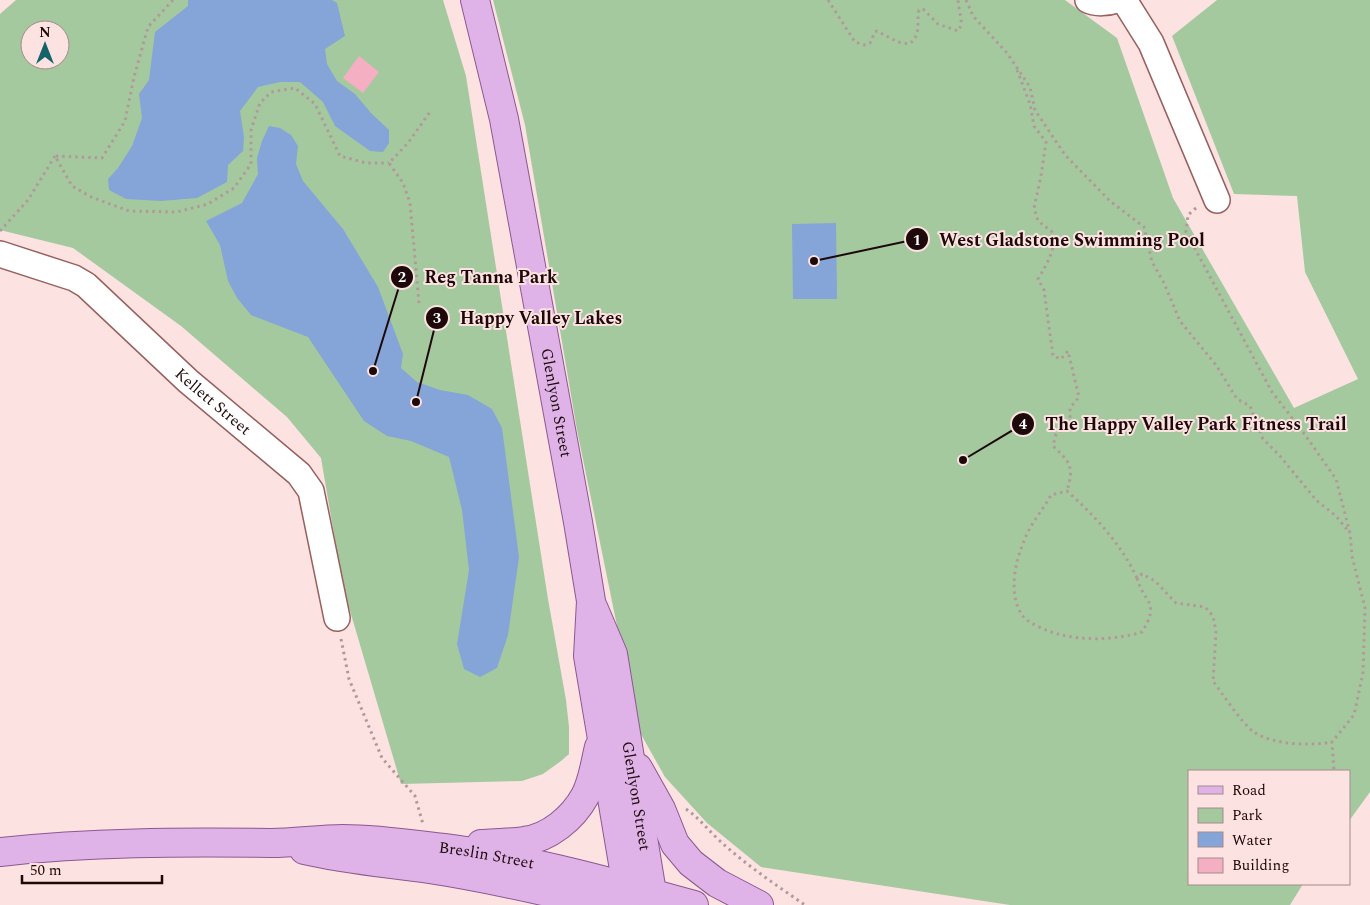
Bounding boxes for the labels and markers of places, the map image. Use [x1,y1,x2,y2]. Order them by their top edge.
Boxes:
callout: West Gladstone Swimming Pool [904,223,1215,256]
callout: Reg Tanna Park [390,260,568,293]
callout: Happy Valley Lakes [424,302,632,335]
callout: The Happy Valley Park Fitness Trail [1010,407,1357,440]

